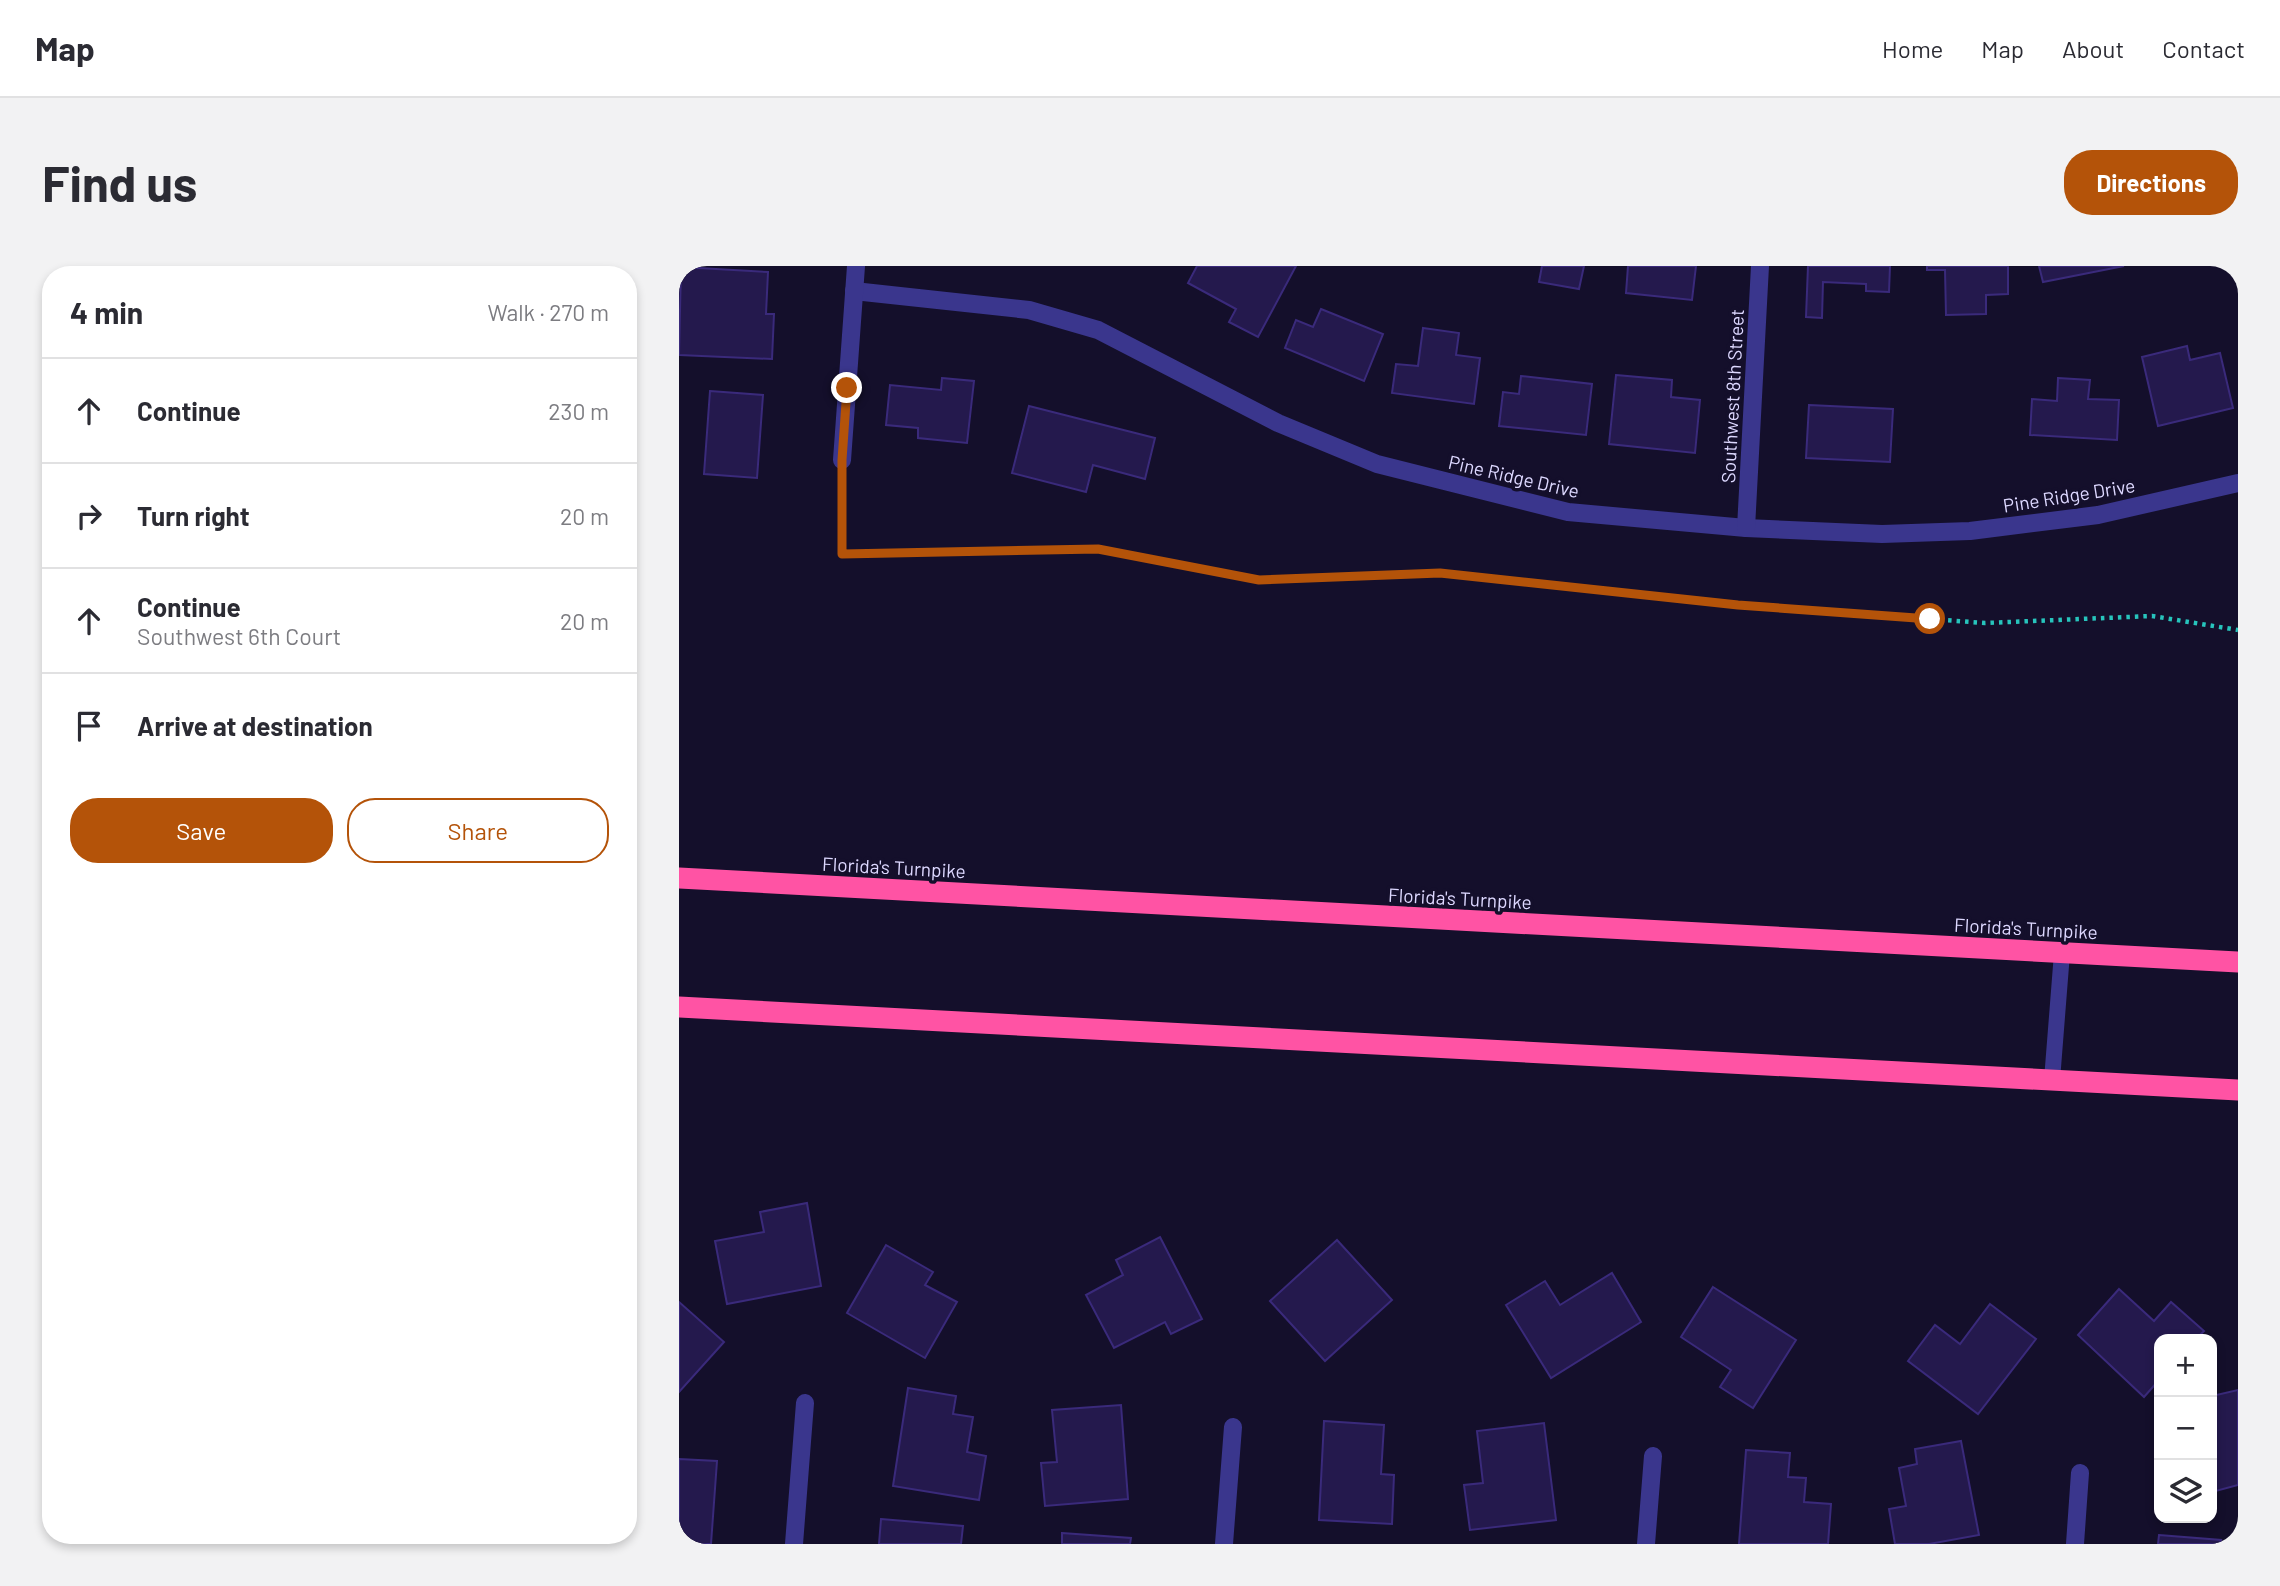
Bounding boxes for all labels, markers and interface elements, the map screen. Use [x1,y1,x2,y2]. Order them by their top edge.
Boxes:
text: Map [35,28,95,68]
text: Home [1882,34,1943,63]
text: Map [1981,34,2024,63]
text: About [2062,34,2124,63]
text: Contact [2162,34,2245,63]
button: Directions [2064,150,2238,215]
text: Find us [42,153,197,212]
text: 4 min [70,294,143,330]
text: Walk · 270 m [487,298,609,326]
street label: Southwest 8th Street [1716,308,1748,484]
route end [831,372,862,403]
icon: ahead [70,392,108,430]
text: Continue [137,395,241,426]
text: 230 m [548,397,609,425]
street label: Pine Ridge Drive [1446,450,1582,502]
street label: Pine Ridge Drive [2001,473,2137,517]
icon: right [70,497,108,535]
text: Turn right [137,500,250,531]
text: 20 m [560,502,609,530]
text: Continue [137,591,241,622]
icon: ahead [70,602,108,640]
route start [1914,603,1945,634]
text: 20 m [560,607,609,635]
text: Southwest 6th Court [137,622,341,650]
icon: arrive [70,707,108,745]
text: Arrive at destination [137,710,373,741]
button: Save [70,798,333,863]
button: Share [347,798,609,863]
street label: Florida's Turnpike [822,852,966,882]
street label: Florida's Turnpike [1388,883,1532,913]
street label: Florida's Turnpike [1954,913,2098,943]
map controls [2154,1334,2217,1523]
button: + [2154,1334,2217,1397]
button: − [2154,1397,2217,1460]
button: layers [2154,1460,2217,1523]

